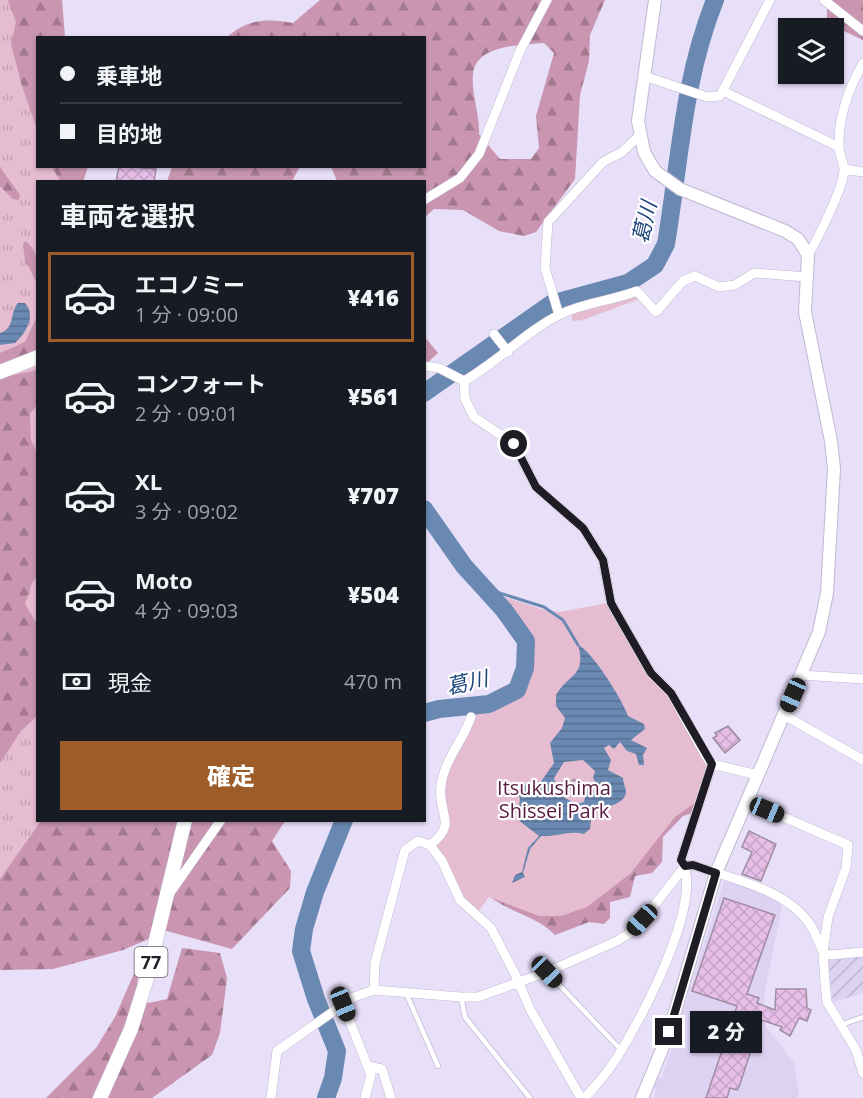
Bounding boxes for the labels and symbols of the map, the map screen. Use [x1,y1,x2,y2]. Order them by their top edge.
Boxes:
water label: 葛川 [626,196,663,246]
route start [500,430,527,457]
water label: 葛川 [443,663,493,700]
car [777,675,809,715]
park label: Itsukushima Shissei Park [497,774,611,824]
car [747,795,787,825]
car [623,901,661,939]
road number: 77 [134,947,168,977]
car [528,953,566,991]
car [328,984,358,1024]
callout: 2 分 [690,1011,762,1053]
route end [655,1018,682,1045]

